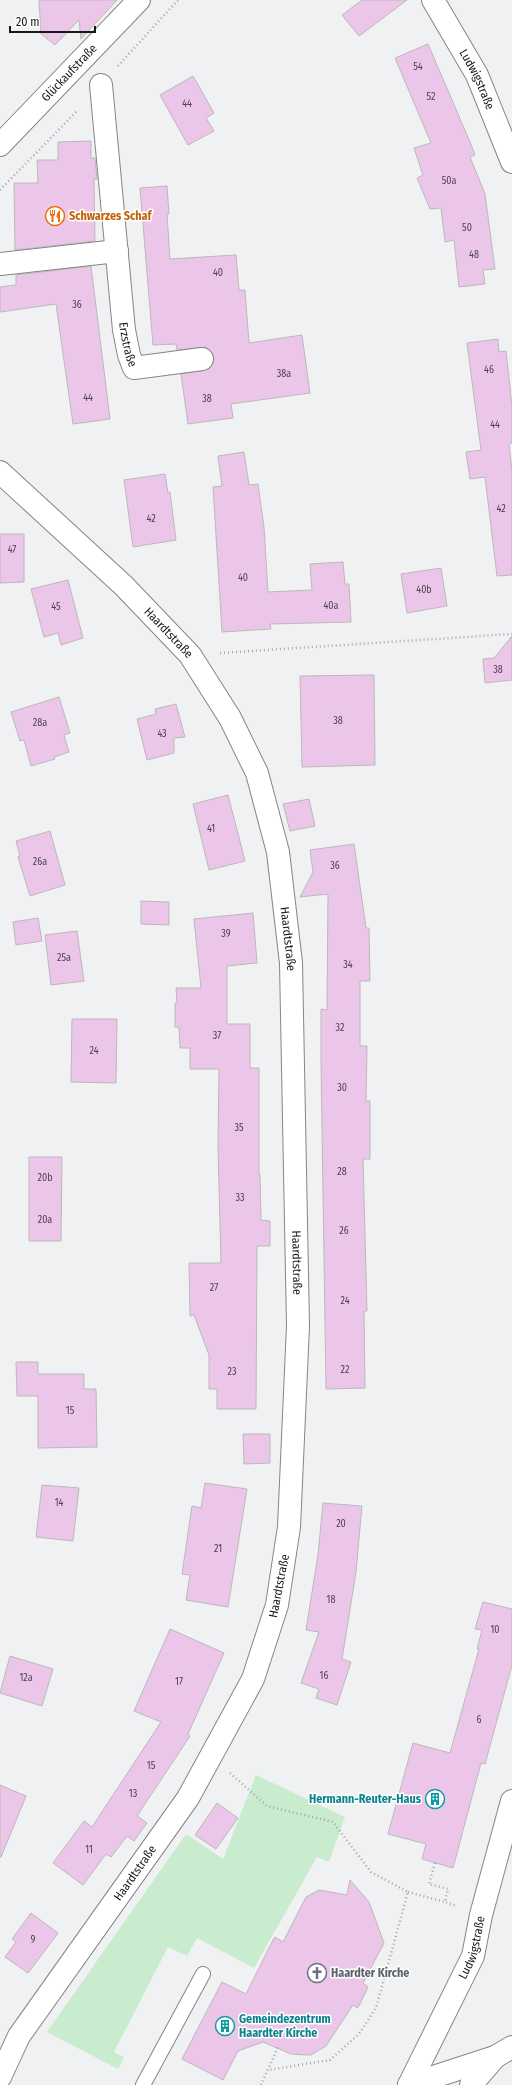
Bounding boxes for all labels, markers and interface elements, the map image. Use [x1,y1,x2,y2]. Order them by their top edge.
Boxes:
scale bar [10,8,95,34]
text: 20 m [16,15,40,29]
street label: Glückaufstraße [39,41,100,104]
street label: Ludwigstraße [456,47,497,112]
house number: 54 [413,61,423,73]
house number: 52 [427,91,436,103]
house number: 44 [182,98,192,110]
house number: 50a [442,175,456,187]
restaurant icon: Schwarzes Schaf [44,205,66,227]
place label: Schwarzes Schaf [69,209,152,223]
house number: 50 [462,222,472,234]
house number: 48 [469,249,479,261]
house number: 40 [213,267,223,279]
house number: 36 [72,299,82,311]
street label: Erzstraße [116,322,140,369]
house number: 46 [484,364,494,376]
house number: 38a [277,368,291,380]
house number: 44 [83,392,93,404]
house number: 38 [202,393,212,405]
house number: 44 [490,419,500,431]
house number: 42 [496,503,506,515]
house number: 42 [146,513,156,525]
house number: 47 [8,544,16,556]
house number: 40 [238,572,248,584]
house number: 40b [416,584,432,596]
house number: 40a [324,600,339,612]
house number: 45 [51,601,61,613]
street label: Haardtstraße [141,605,196,661]
house number: 38 [493,664,503,676]
house number: 38 [333,715,343,727]
house number: 28a [33,717,47,729]
house number: 43 [157,728,167,740]
house number: 41 [207,823,215,835]
house number: 26a [33,856,47,868]
house number: 36 [330,860,340,872]
street label: Haardtstraße [277,906,298,971]
house number: 39 [221,928,231,940]
house number: 25a [57,952,71,964]
house number: 34 [343,959,353,971]
house number: 32 [336,1022,345,1034]
house number: 37 [213,1030,221,1042]
house number: 24 [89,1045,99,1057]
house number: 30 [337,1082,347,1094]
house number: 35 [234,1122,244,1134]
house number: 28 [337,1166,347,1178]
house number: 20b [38,1172,52,1184]
house number: 33 [235,1192,245,1204]
house number: 20a [38,1214,52,1226]
house number: 26 [339,1225,349,1237]
street label: Haardtstraße [289,1230,304,1295]
house number: 27 [210,1282,218,1294]
house number: 24 [340,1295,350,1307]
house number: 22 [341,1364,350,1376]
house number: 23 [228,1366,237,1378]
house number: 15 [66,1405,75,1417]
house number: 14 [55,1497,64,1509]
house number: 20 [336,1518,346,1530]
house number: 21 [214,1543,222,1555]
street label: Haardtstraße [266,1553,292,1619]
house number: 18 [327,1594,335,1606]
house number: 10 [490,1624,500,1636]
house number: 16 [320,1670,328,1682]
house number: 12a [19,1672,33,1684]
house number: 17 [175,1676,183,1688]
house number: 6 [477,1714,482,1726]
house number: 15 [147,1760,156,1772]
house number: 13 [129,1788,138,1800]
building icon: Hermann-Reuter-Haus [424,1788,446,1810]
place label: Hermann-Reuter-Haus [309,1792,422,1806]
street label: Haardtstraße [111,1843,159,1903]
house number: 11 [85,1844,93,1856]
street label: Ludwigstraße [456,1915,488,1981]
house number: 9 [31,1934,36,1946]
church icon: Haardter Kirche [306,1962,328,1984]
place label: Haardter Kirche [331,1966,409,1980]
place label: Gemeindezentrum Haardter Kirche [239,2012,331,2040]
building icon: Gemeindezentrum Haardter Kirche [214,2015,236,2037]

